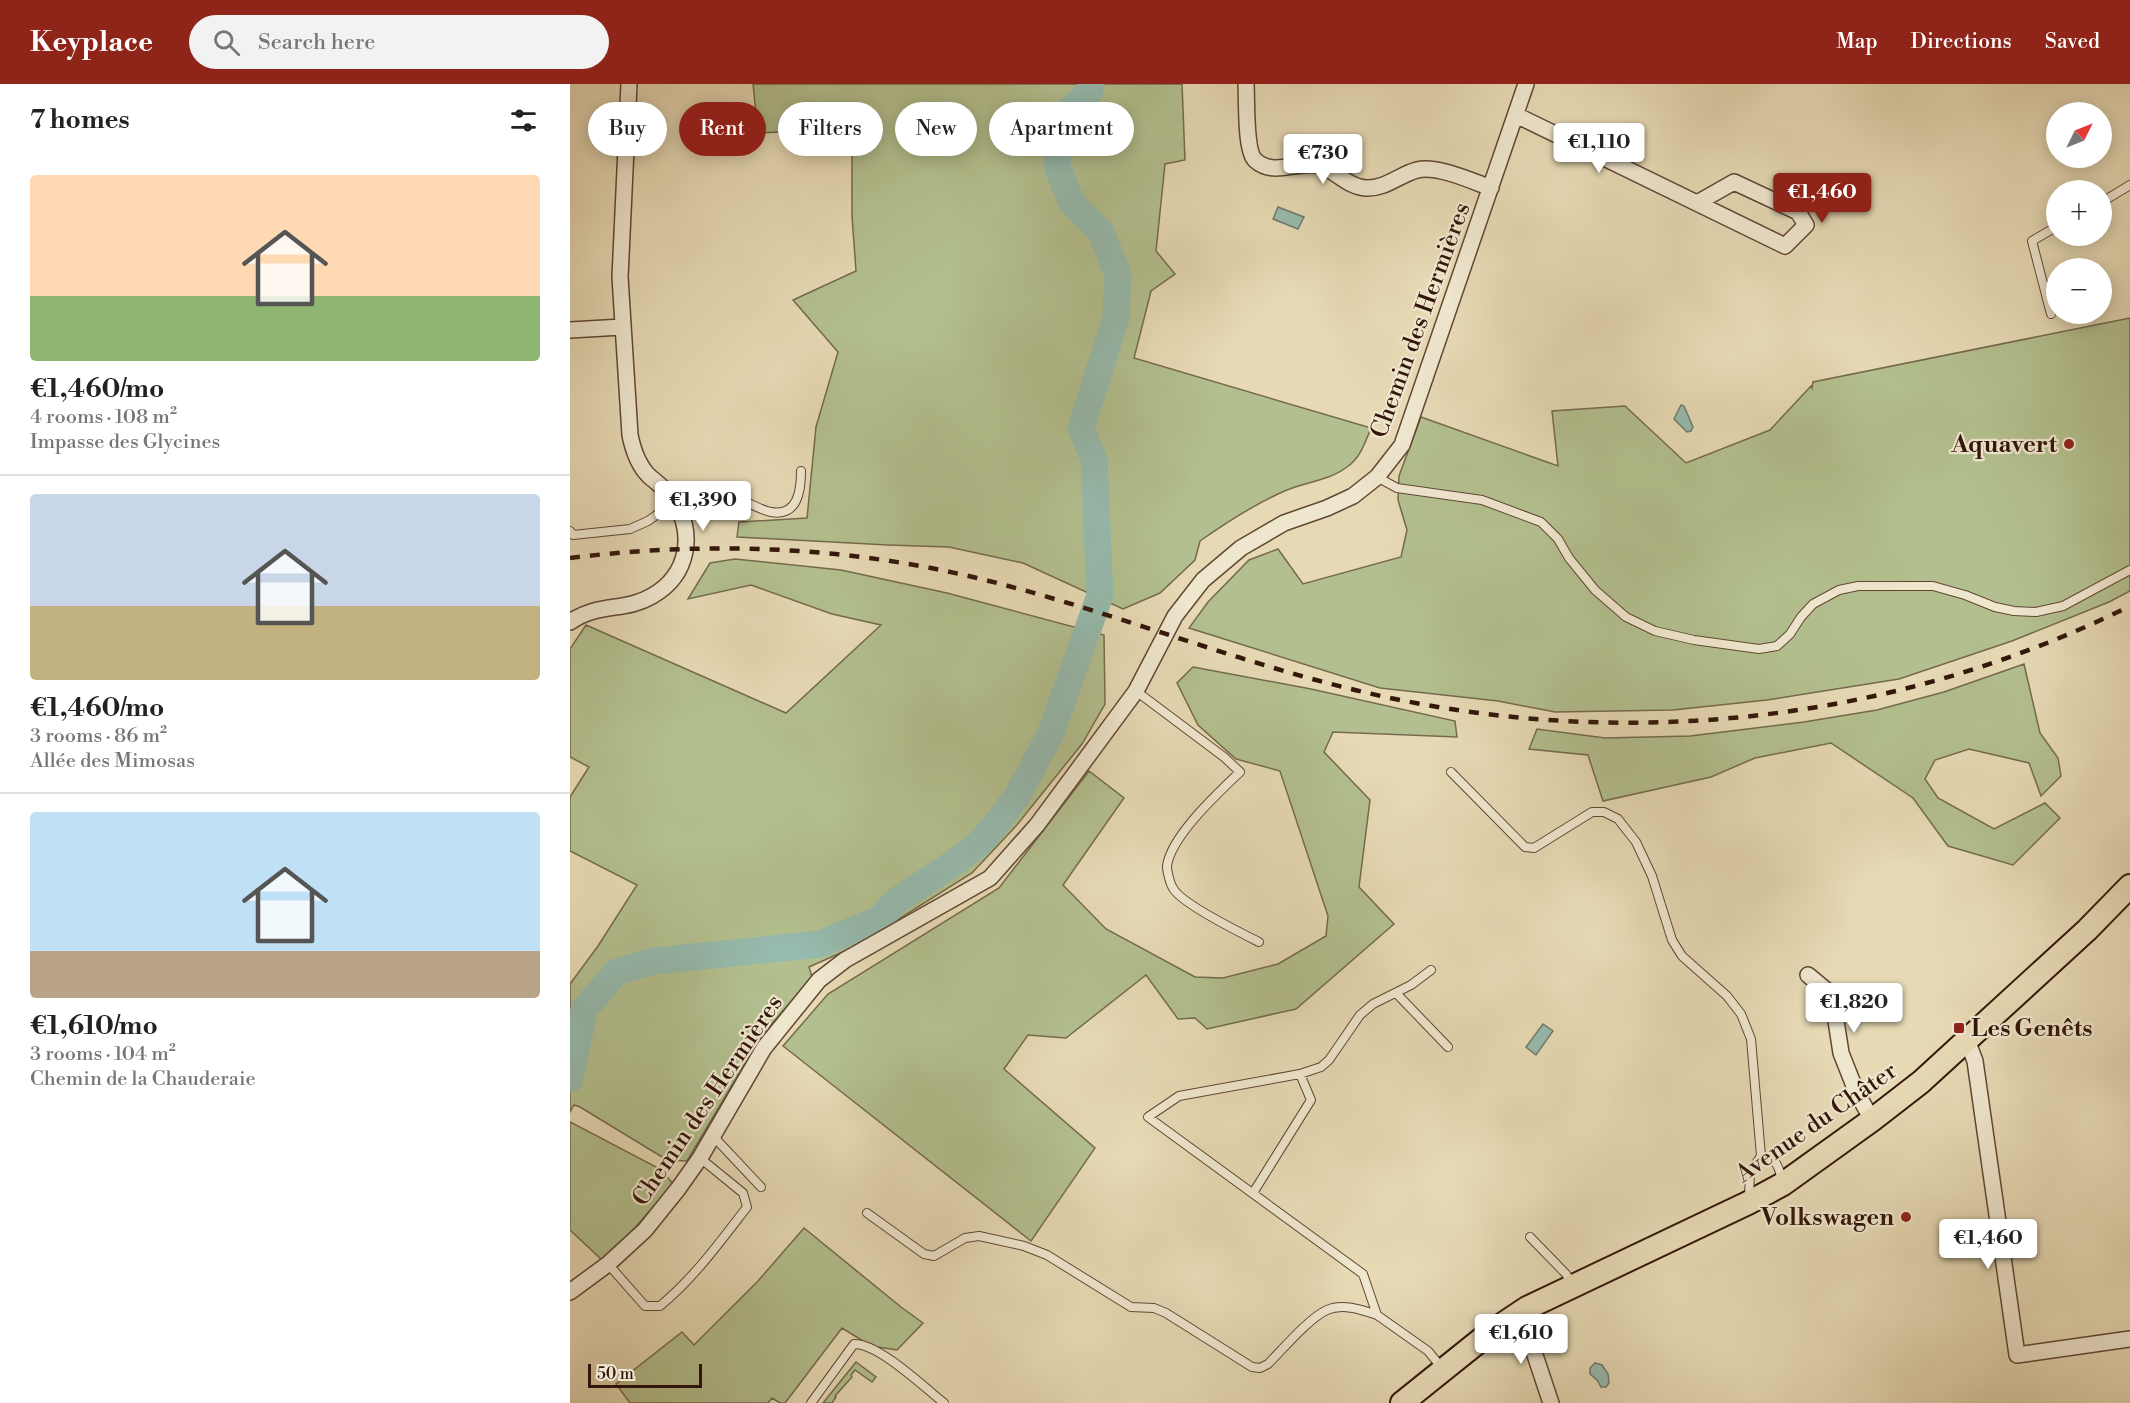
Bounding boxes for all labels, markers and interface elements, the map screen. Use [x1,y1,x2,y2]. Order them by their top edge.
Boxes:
search box [189,15,609,69]
text: Keyplace [30,25,153,60]
icon: search [210,26,243,59]
text: Search here [258,29,375,56]
text: Map [1836,29,1878,55]
text: Directions [1911,29,2012,55]
text: Saved [2045,29,2100,55]
chip: Buy [588,102,667,156]
chip: Rent [679,102,766,156]
chip: Filters [778,102,883,156]
chip: New [895,102,977,156]
chip: Apartment [989,102,1134,156]
north arrow [2046,102,2112,168]
map controls [2046,102,2112,324]
text: 7 homes [30,104,130,136]
icon: filters [507,104,540,137]
pin: €1,110 [1550,123,1648,174]
text: €1,110 [1568,130,1631,155]
pin: €730 [1287,134,1359,185]
text: €730 [1297,141,1349,166]
pin: €1,460 [1773,173,1871,224]
text: €1,460 [1787,180,1857,205]
button: + [2046,180,2112,246]
street label: Chemin des Hermières [1364,199,1478,442]
icon: home [231,214,339,322]
button: − [2046,258,2112,324]
text: €1,460/mo [30,373,164,405]
text: 4 rooms · 108 m² [30,405,177,430]
text: Impasse des Glycines [30,430,220,455]
place label: Aquavert [1950,430,2058,460]
marker: Aquavert [2062,437,2076,451]
pin: €1,390 [654,481,752,532]
text: €1,390 [669,488,737,513]
icon: home [231,533,339,641]
text: €1,460/mo [30,692,164,724]
text: 3 rooms · 86 m² [30,724,167,749]
text: Allée des Mimosas [30,749,195,774]
icon: home [231,851,339,959]
pin: €1,820 [1805,983,1903,1034]
street label: Chemin des Hermières [626,989,790,1212]
text: €1,820 [1820,990,1888,1015]
text: €1,610/mo [30,1010,158,1042]
place label: Les Genêts [1971,1014,2093,1044]
marker: Les Genêts [1952,1021,1966,1035]
text: 3 rooms · 104 m² [30,1042,176,1067]
street label: Avenue du Châter [1729,1056,1903,1190]
text: Chemin de la Chauderaie [30,1067,256,1092]
place label: Volkswagen [1760,1203,1894,1233]
marker: Volkswagen [1899,1210,1913,1224]
pin: €1,460 [1939,1219,2037,1270]
text: €1,460 [1953,1226,2023,1251]
pin: €1,610 [1472,1314,1570,1365]
text: €1,610 [1489,1321,1553,1346]
scale bar [588,1361,702,1388]
text: 50 m [597,1364,634,1384]

